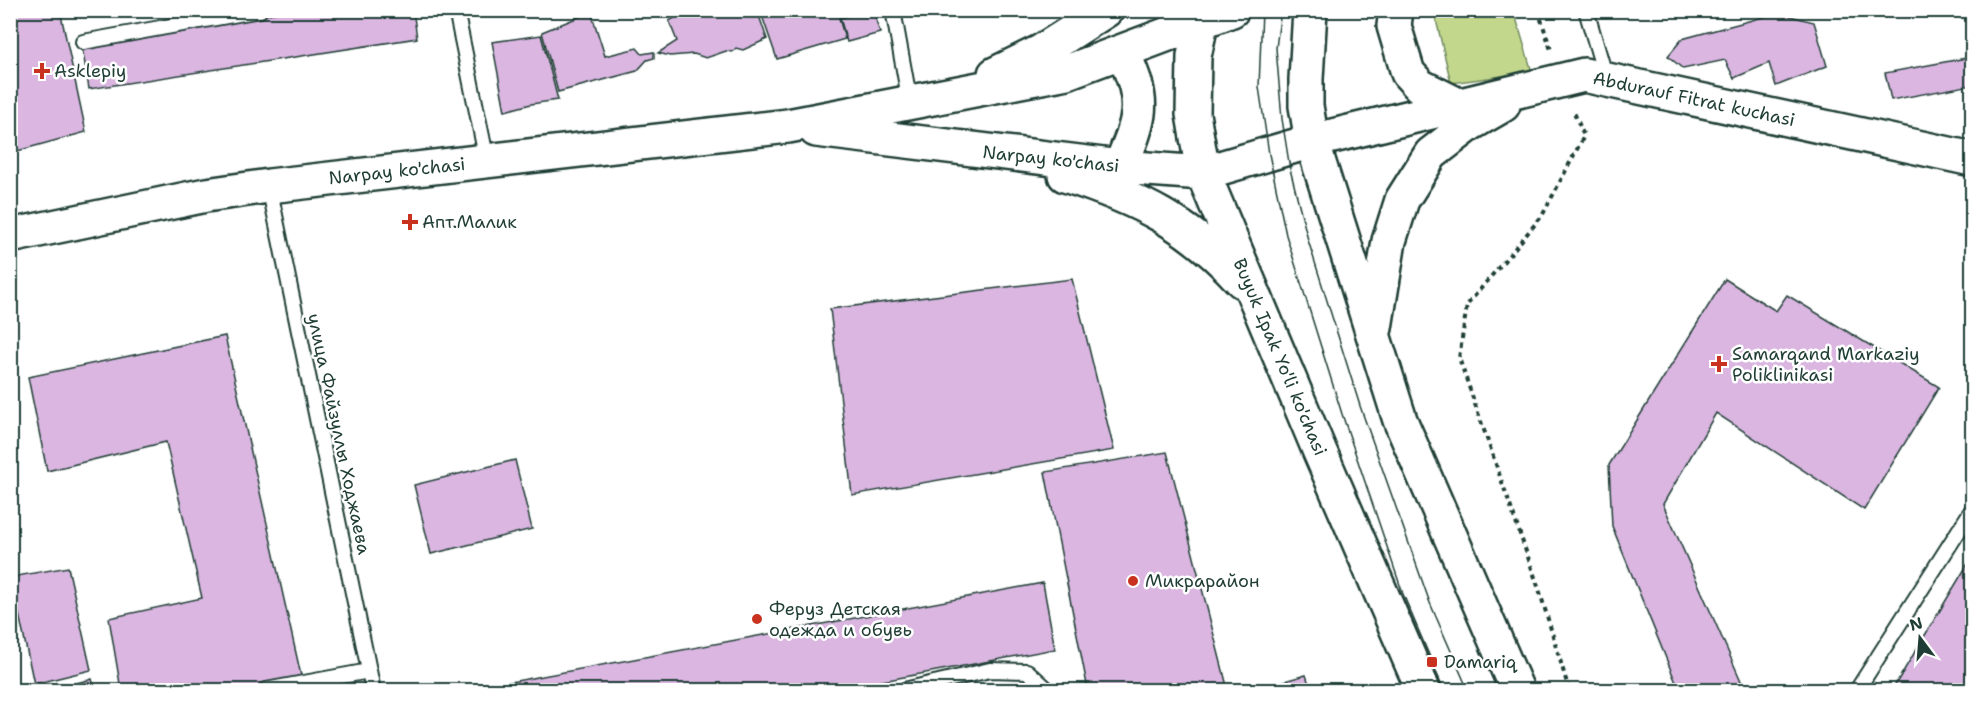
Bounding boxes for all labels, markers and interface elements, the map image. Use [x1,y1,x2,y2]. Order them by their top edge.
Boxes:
place label: Asklepiy [54,59,126,83]
marker: Asklepiy [35,64,49,78]
street label: Abdurauf Fitrat kuchasi [1591,66,1797,132]
street label: Narpay ko'chasi [981,140,1121,178]
street label: Narpay ko'chasi [327,152,467,190]
place label: Апт.Малик [422,210,517,234]
marker: Апт.Малик [403,215,417,229]
street label: Buyuk Ipak Yo'li ko'chasi [1228,255,1332,459]
street label: улица Файзуллы Ходжаева [302,311,376,557]
place label: Samarqand Markaziy Poliklinikasi [1732,342,1920,387]
marker: Samarqand Markaziy Poliklinikasi [1710,355,1728,373]
place label: Микрарайон [1145,569,1259,593]
marker: Микрарайон [1126,574,1140,588]
place label: Феруз Детская одежда и обувь [769,597,912,642]
north arrow [1890,608,1950,668]
marker: Феруз Детская одежда и обувь [750,612,764,626]
text: N [1907,612,1925,636]
place label: Damariq [1444,650,1518,674]
marker: Damariq [1425,655,1439,669]

